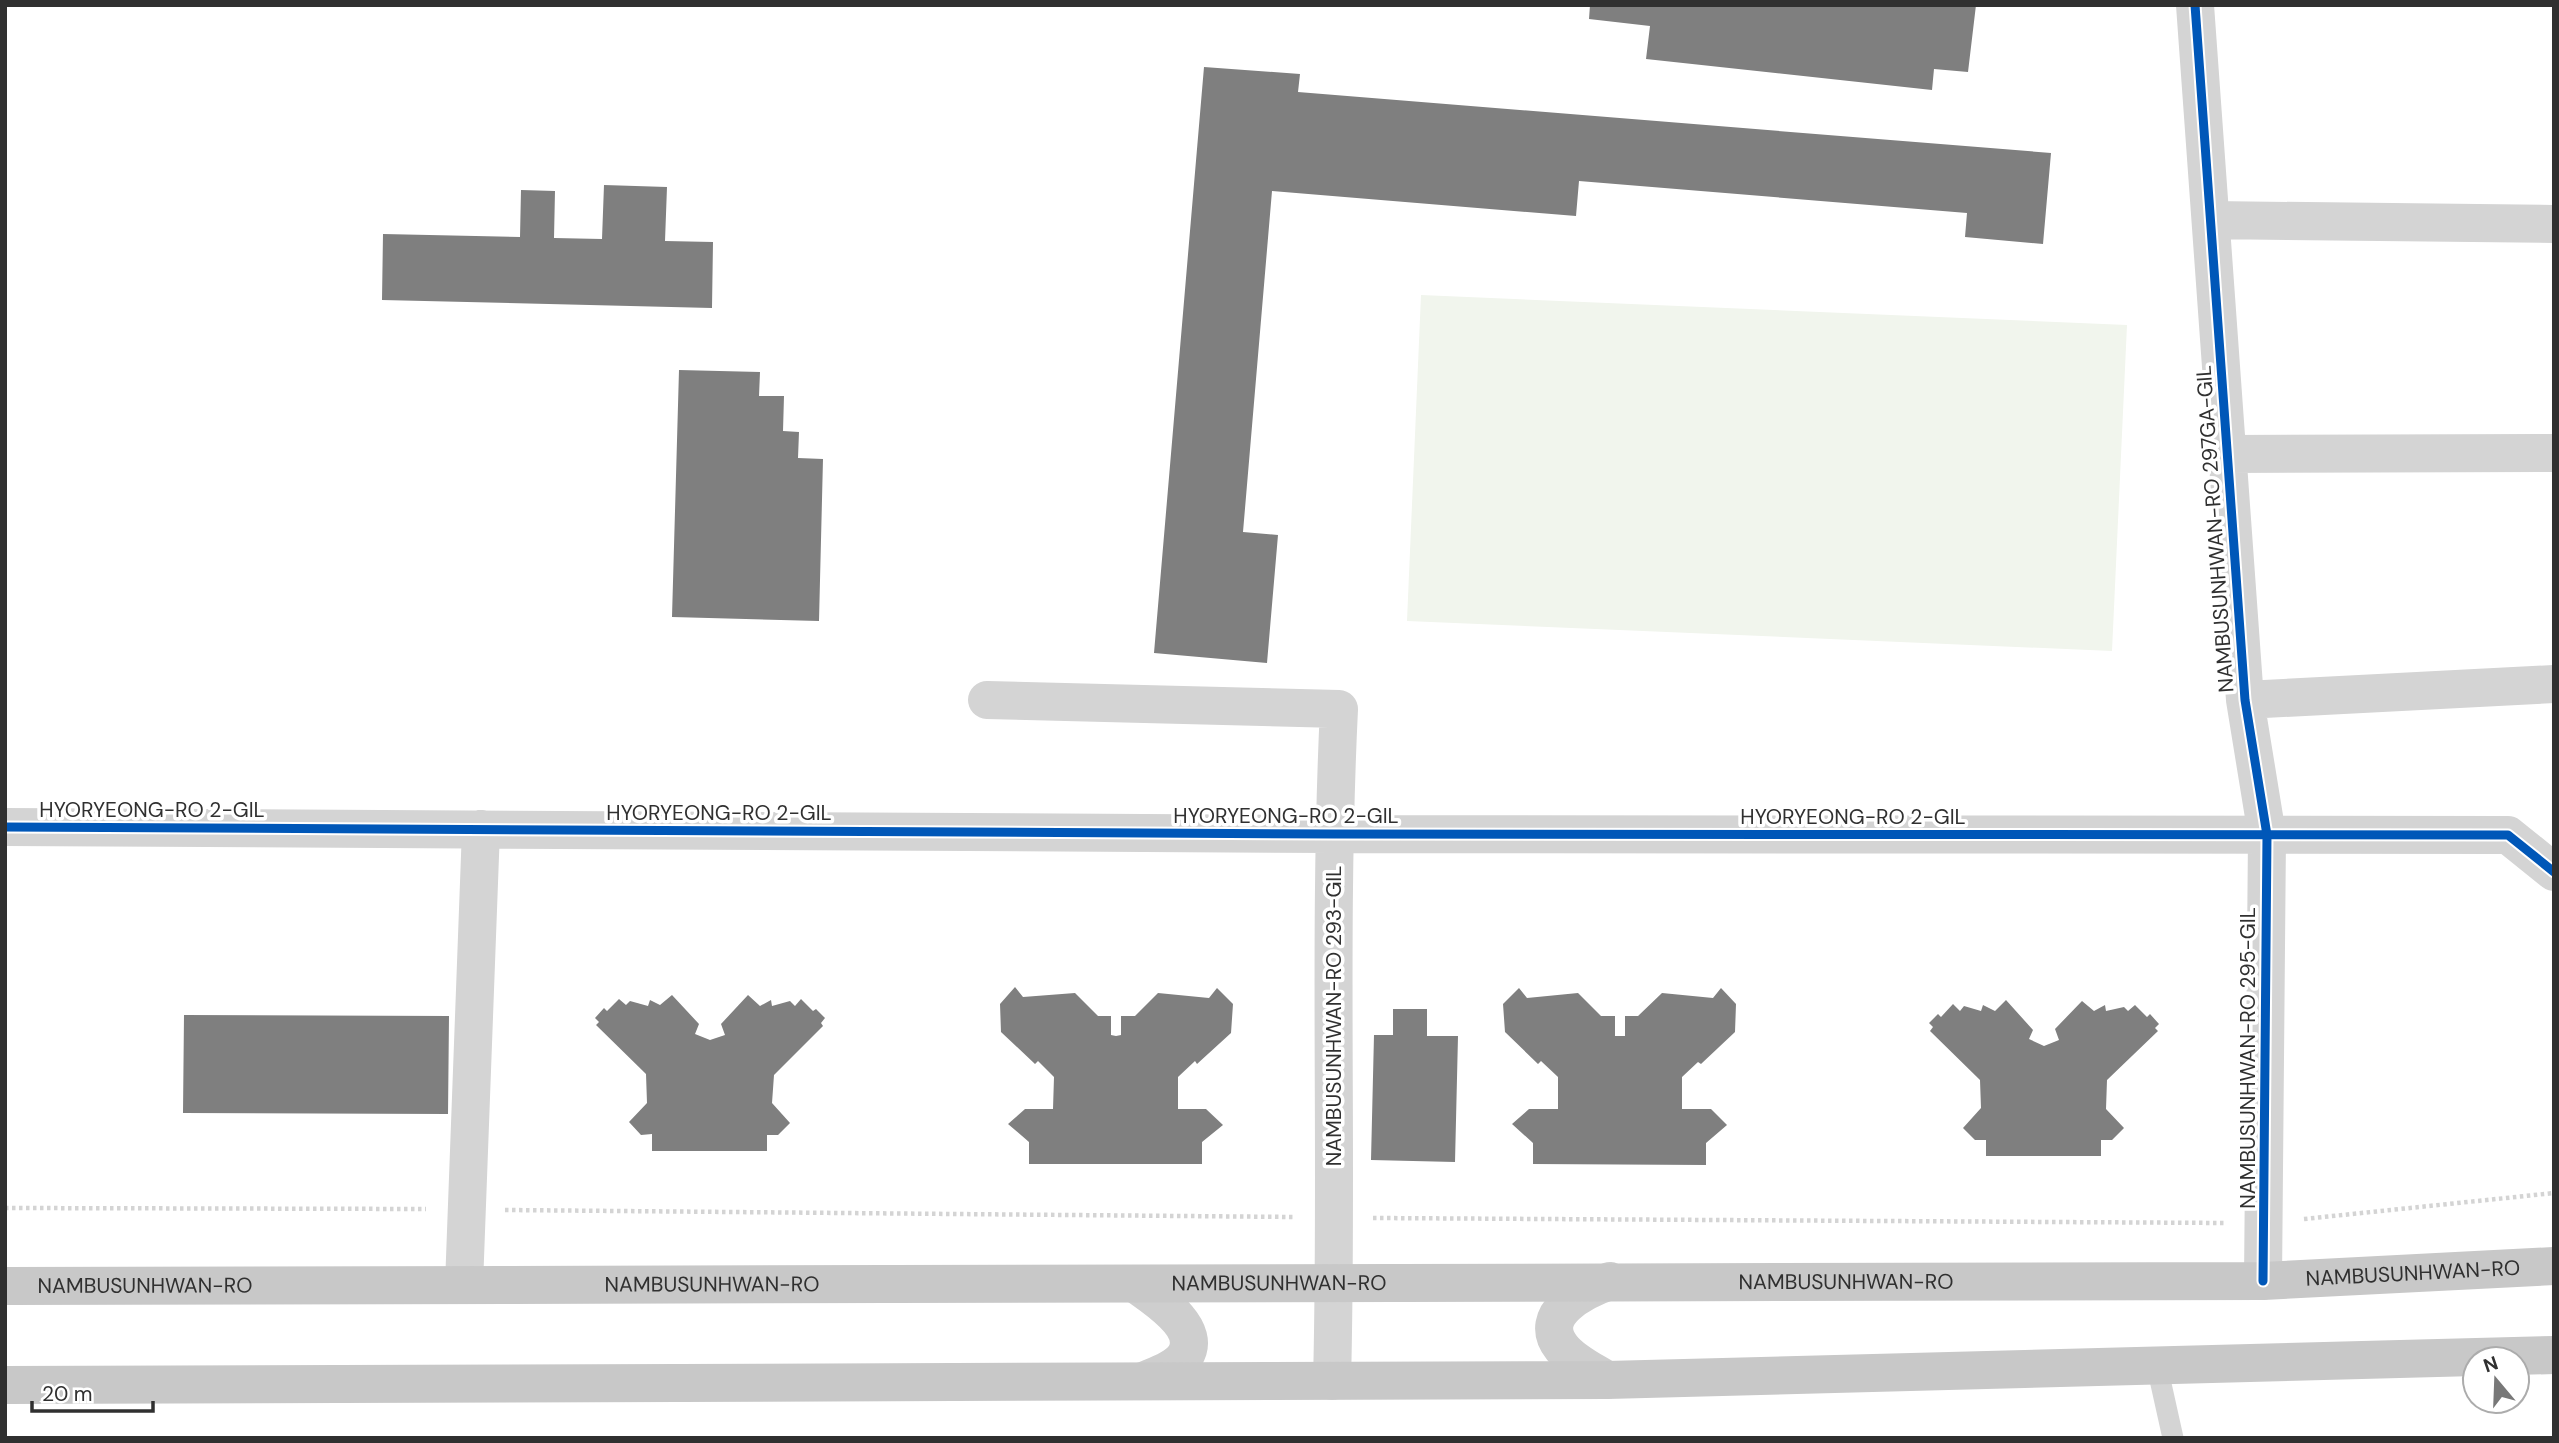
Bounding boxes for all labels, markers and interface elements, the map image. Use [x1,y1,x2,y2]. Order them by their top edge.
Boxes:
street label: NAMBUSUNHWAN-RO 297GA-GIL [2190,364,2240,694]
street label: HYORYEONG-RO 2-GIL [39,796,265,824]
street label: HYORYEONG-RO 2-GIL [606,799,832,827]
street label: HYORYEONG-RO 2-GIL [1173,802,1399,830]
street label: HYORYEONG-RO 2-GIL [1740,803,1966,831]
street label: NAMBUSUNHWAN-RO 293-GIL [1320,866,1348,1166]
street label: NAMBUSUNHWAN-RO 295-GIL [2234,907,2262,1209]
street label: NAMBUSUNHWAN-RO [2305,1254,2521,1293]
street label: NAMBUSUNHWAN-RO [1739,1268,1953,1296]
street label: NAMBUSUNHWAN-RO [1172,1269,1386,1297]
street label: NAMBUSUNHWAN-RO [605,1270,819,1299]
street label: NAMBUSUNHWAN-RO [38,1271,252,1300]
north arrow [2461,1345,2531,1415]
text: N [2480,1350,2501,1378]
scale bar [32,1370,152,1414]
text: 20 m [42,1380,93,1408]

